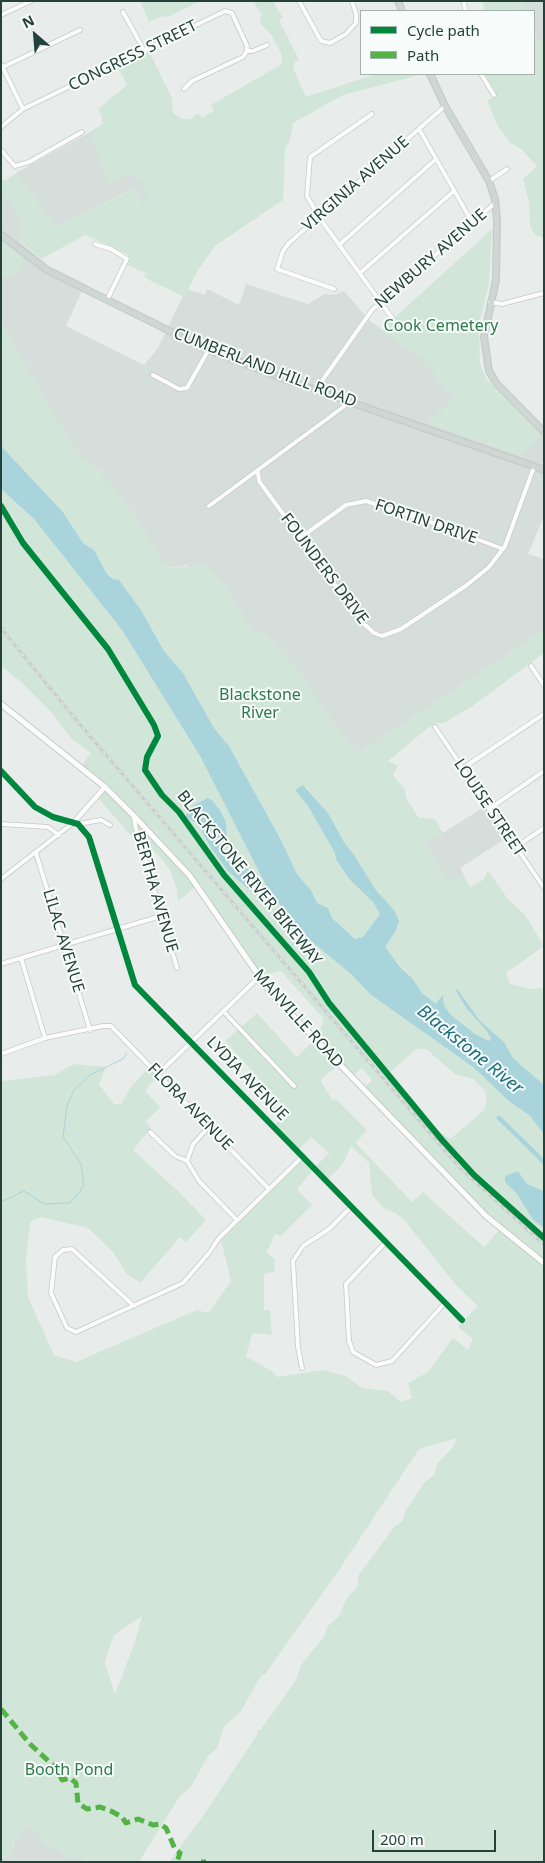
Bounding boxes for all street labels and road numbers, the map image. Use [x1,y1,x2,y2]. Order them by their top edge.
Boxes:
street label: CONGRESS STREET [65,16,201,96]
street label: VIRGINIA AVENUE [299,133,413,235]
street label: NEWBURY AVENUE [371,205,491,313]
street label: CUMBERLAND HILL ROAD [171,324,359,412]
street label: FORTIN DRIVE [372,496,480,548]
street label: FOUNDERS DRIVE [276,510,372,628]
street label: LOUISE STREET [449,755,529,861]
street label: BLACKSTONE RIVER BIKEWAY [173,787,325,969]
street label: BERTHA AVENUE [129,829,181,955]
street label: LILAC AVENUE [38,887,88,995]
street label: MANVILLE ROAD [249,966,347,1072]
street label: LYDIA AVENUE [202,1033,292,1125]
street label: FLORA AVENUE [143,1059,237,1155]

